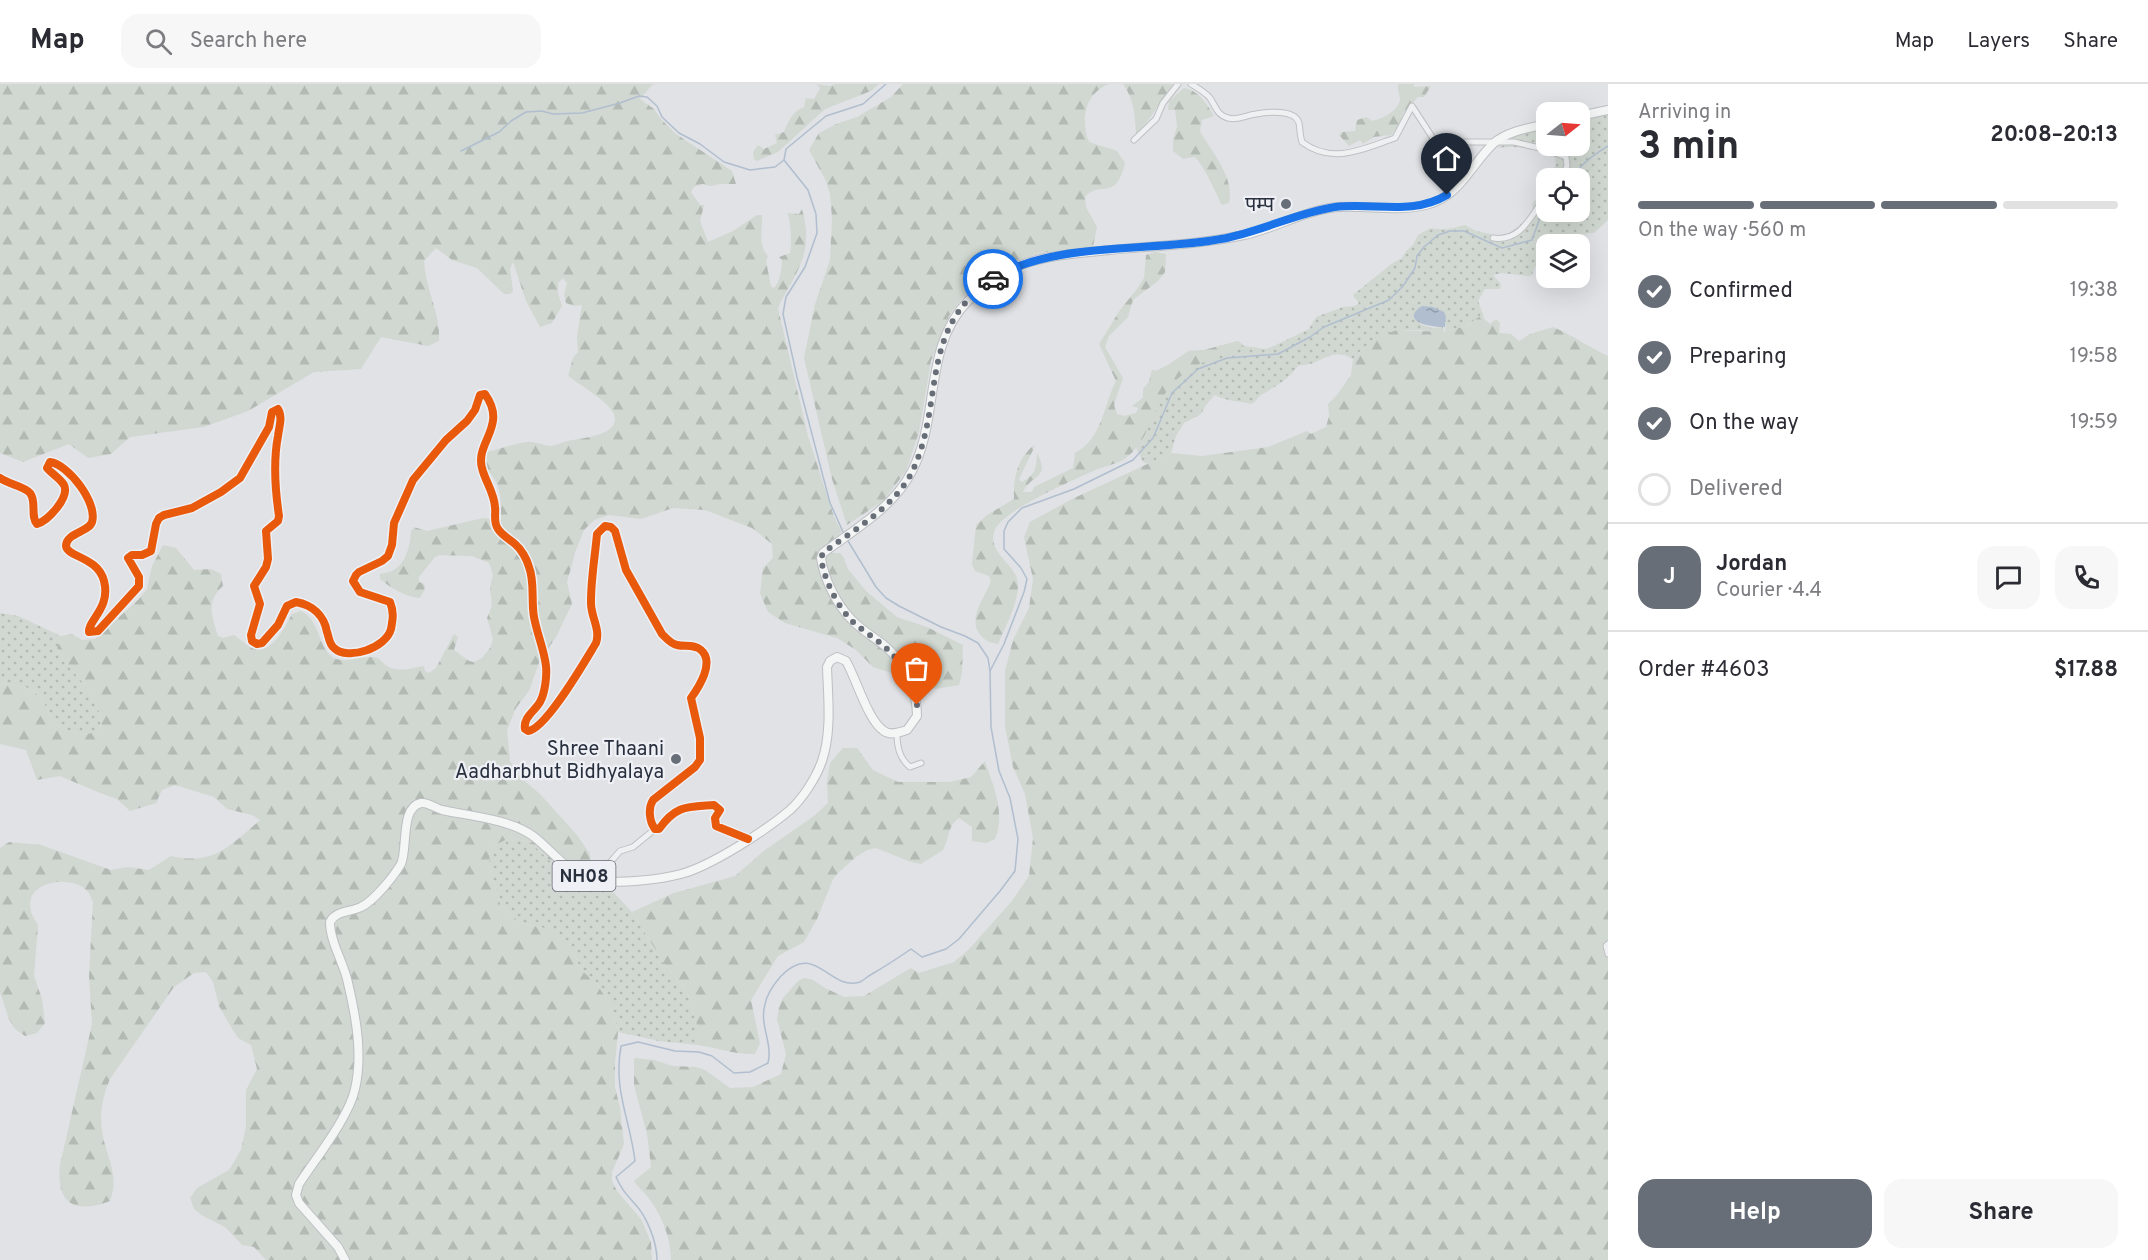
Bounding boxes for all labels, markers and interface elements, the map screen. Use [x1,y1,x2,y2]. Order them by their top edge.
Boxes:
search box [121,14,541,68]
text: Map [30,23,85,59]
icon: search [142,25,175,58]
text: Search here [190,28,307,55]
text: Map [1895,28,1934,55]
text: Layers [1967,28,2030,55]
text: Share [2063,28,2118,55]
text: Arriving in [1638,100,1731,126]
north arrow [1536,102,1590,156]
map controls [1536,102,1590,288]
text: 20:08–20:13 [1990,122,2118,149]
text: 3 min [1638,124,1739,173]
pin [1421,133,1472,195]
icon: home [1430,142,1463,175]
button: locate [1536,168,1590,222]
place label: पम्प [1245,193,1275,219]
marker: पम्प [1279,197,1293,211]
text: On the way · 560 m [1638,218,1806,244]
button: layers [1536,234,1590,288]
courier [963,249,1023,309]
icon: car [977,263,1010,296]
icon: check [1638,275,1671,308]
text: Confirmed [1689,278,1793,305]
text: 19:38 [2070,278,2118,304]
icon: check [1638,341,1671,374]
text: Preparing [1689,344,1787,371]
text: 19:58 [2069,344,2118,370]
icon: check [1638,407,1671,440]
text: On the way [1689,410,1799,437]
text: 19:59 [2070,410,2118,436]
text: Delivered [1689,476,1783,503]
button: chat [1977,546,2040,609]
button: phone [2055,546,2118,609]
text: Jordan [1716,551,1787,578]
text: J [1663,564,1676,591]
text: Courier · 4.4 [1716,578,1822,604]
pin [891,643,942,705]
icon: bag [900,652,933,685]
text: Order #4603 [1638,657,1770,684]
text: $17.88 [2054,657,2118,684]
place label: Shree Thaani Aadharbhut Bidhyalaya [455,737,664,786]
marker: Shree Thaani Aadharbhut Bidhyalaya [669,752,683,766]
road number: NH08 [552,861,616,891]
button: Help [1638,1179,1872,1248]
button: Share [1884,1179,2118,1248]

